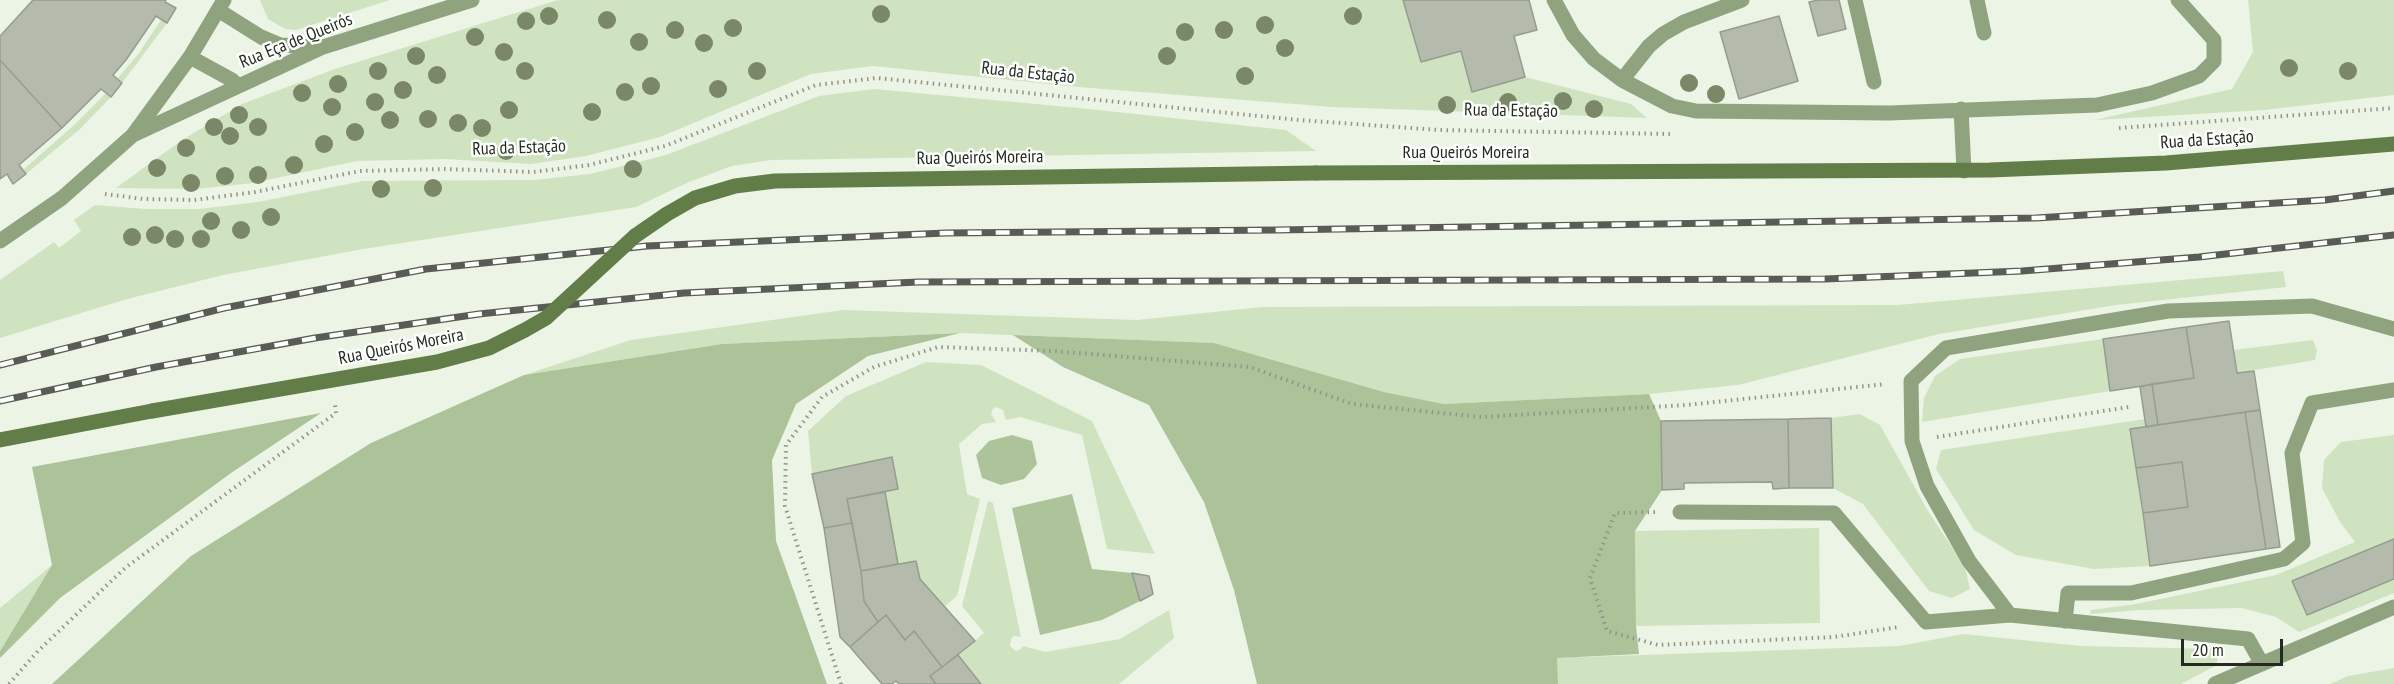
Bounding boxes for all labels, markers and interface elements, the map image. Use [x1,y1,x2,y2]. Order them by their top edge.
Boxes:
street label: Rua Eça de Queirós [237,9,355,73]
street label: Rua da Estação [980,57,1076,89]
street label: Rua da Estação [1464,99,1558,123]
street label: Rua da Estação [2160,126,2254,154]
street label: Rua da Estação [472,136,566,160]
street label: Rua Queirós Moreira [1403,142,1529,164]
street label: Rua Queirós Moreira [916,146,1044,170]
street label: Rua Queirós Moreira [337,324,465,370]
scale bar [2184,627,2286,665]
text: 20 m [2192,638,2224,661]

